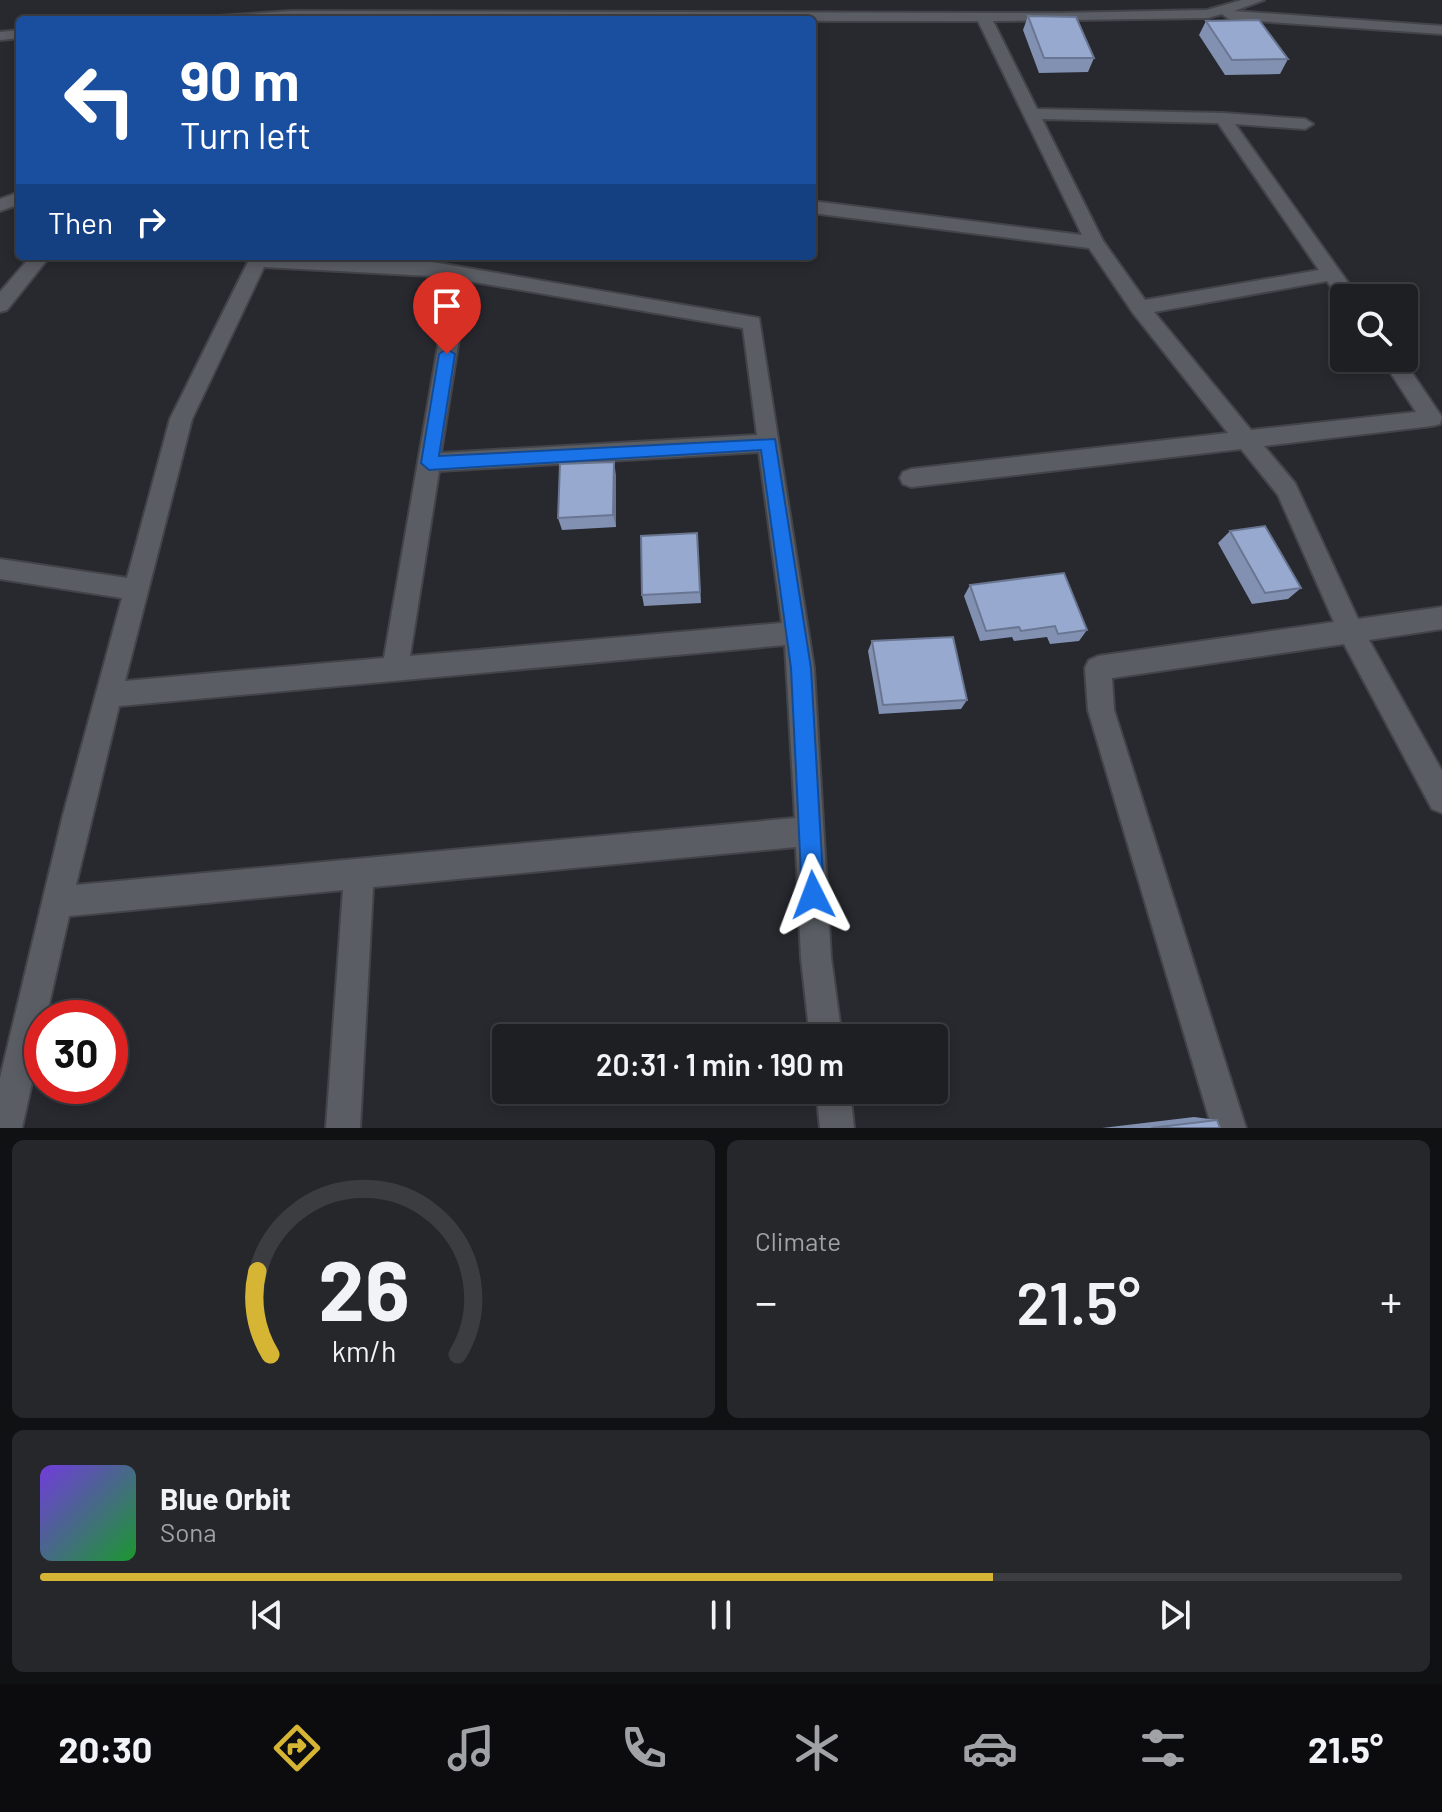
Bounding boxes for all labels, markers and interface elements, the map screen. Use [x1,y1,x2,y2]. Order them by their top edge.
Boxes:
text: 90 m [180,45,300,112]
icon: left [48,48,152,152]
text: Turn left [180,113,311,156]
icon: right [129,200,173,244]
text: Then [48,204,113,240]
pin [413,272,481,354]
icon: arrive [425,284,469,328]
map controls [1330,284,1418,372]
button: search [1330,284,1418,372]
position arrow [771,853,855,937]
speed limit sign: 30 [24,1000,128,1104]
text: 20:31 · 1 min · 190 m [596,1046,844,1082]
text: Climate [755,1225,841,1256]
text: 26 [318,1238,409,1338]
text: 21.5° [1016,1265,1141,1337]
text: − [755,1274,777,1327]
text: + [1380,1274,1402,1327]
text: km/h [331,1333,396,1368]
text: Blue Orbit [160,1480,291,1516]
text: Sona [160,1516,217,1547]
icon: previous [245,1593,289,1637]
icon: pause [699,1593,743,1637]
icon: next [1153,1593,1197,1637]
icon: directions [269,1720,325,1776]
icon: music [443,1720,499,1776]
icon: phone [616,1720,672,1776]
icon: climate [789,1720,845,1776]
icon: car [962,1720,1018,1776]
icon: filters [1135,1720,1191,1776]
text: 20:30 [59,1727,152,1770]
text: 21.5° [1308,1727,1383,1770]

